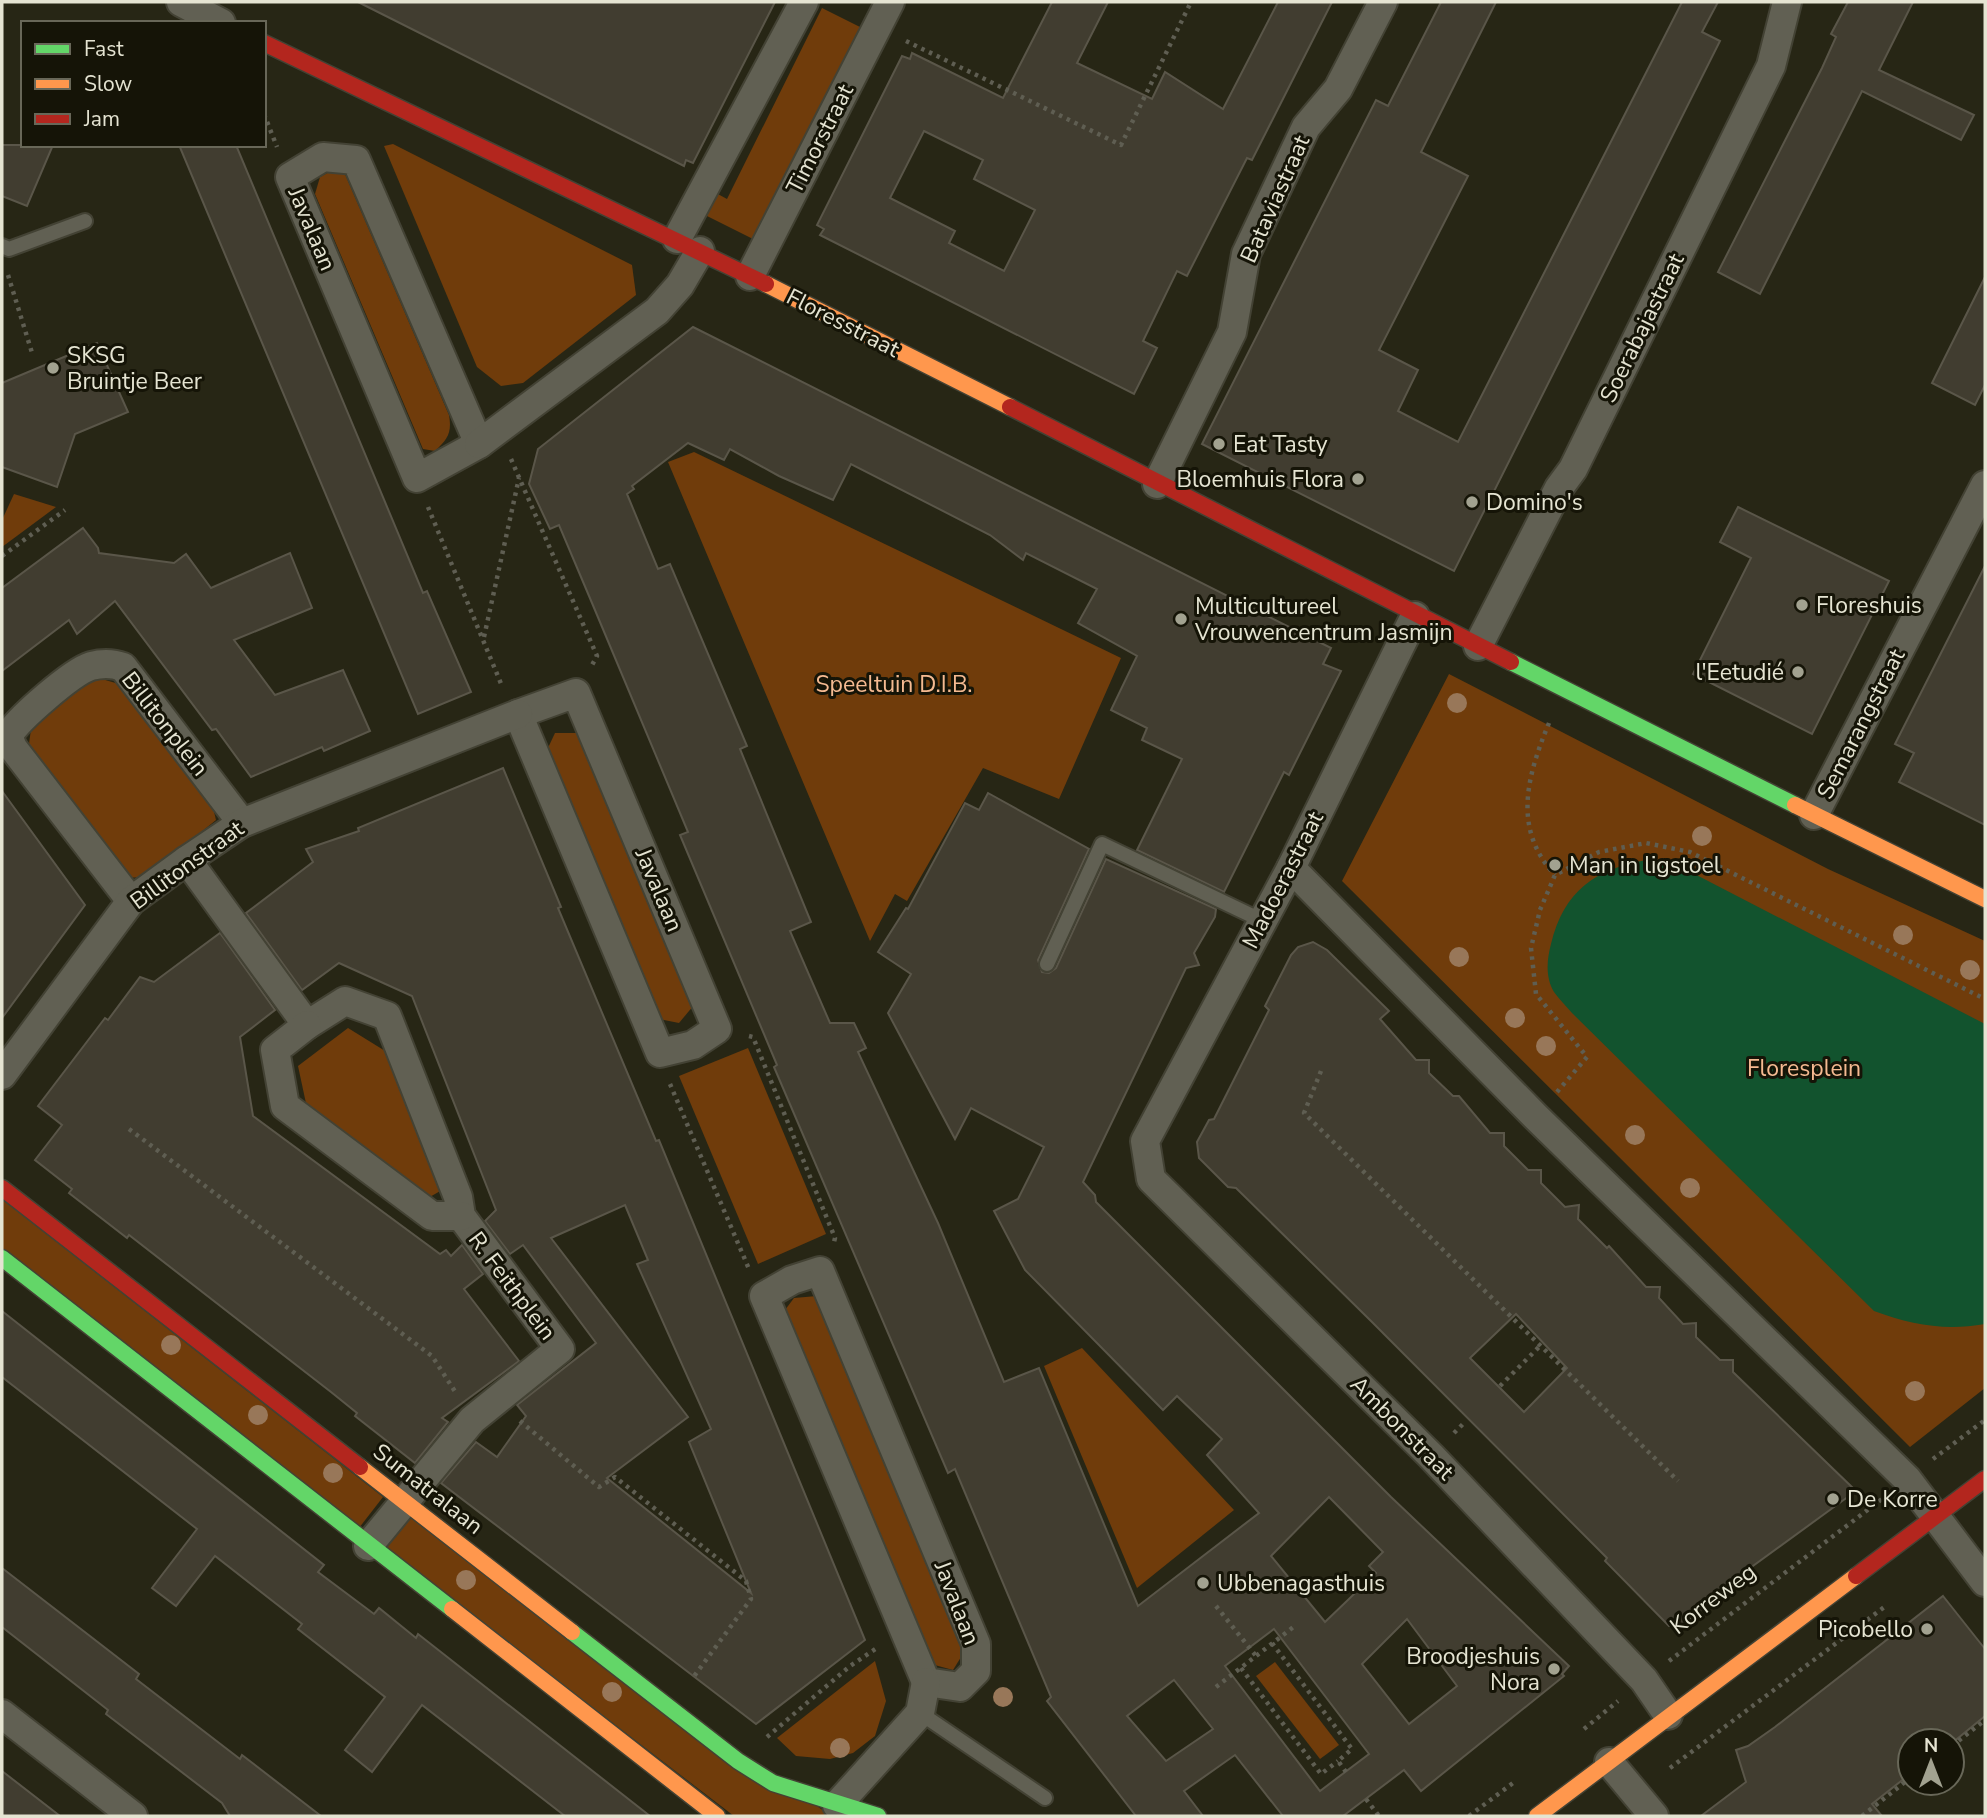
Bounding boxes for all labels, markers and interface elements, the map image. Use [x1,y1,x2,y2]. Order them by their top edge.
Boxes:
legend [21,21,266,147]
text: Fast [84,35,124,63]
text: Slow [84,70,133,98]
street label: Timorstraat [779,78,861,199]
text: Jam [83,105,120,133]
street label: Bataviastraat [1233,129,1317,268]
street label: Javalaan [280,182,343,275]
street label: Soerabajastraat [1593,247,1692,408]
street label: Floresstraat [781,281,906,365]
place label: SKSG Bruintje Beer [67,340,203,397]
marker: SKSG Bruintje Beer [45,360,61,376]
place label: Eat Tasty [1233,429,1328,460]
marker: Eat Tasty [1211,436,1227,452]
place label: Bloemhuis Flora [1176,464,1344,495]
marker: Bloemhuis Flora [1350,471,1366,487]
place label: Domino's [1486,487,1583,518]
marker: Domino's [1464,494,1480,510]
place label: Floreshuis [1816,590,1922,621]
place label: Multicultureel Vrouwencentrum Jasmijn [1194,591,1453,648]
marker: Floreshuis [1794,597,1810,613]
marker: Multicultureel Vrouwencentrum Jasmijn [1173,611,1189,627]
street label: Semarangstraat [1810,643,1913,804]
place label: l'Eetudié [1695,657,1784,688]
marker: l'Eetudié [1790,664,1806,680]
street label: Billitonplein [114,665,216,783]
park label: Speeltuin D.I.B. [815,669,973,700]
street label: Madoerastraat [1235,805,1331,954]
street label: Billitonstraat [124,813,251,917]
street label: Javalaan [627,843,690,936]
place label: Man in ligstoel [1569,850,1721,881]
marker: Man in ligstoel [1547,857,1563,873]
park label: Floresplein [1747,1053,1861,1084]
street label: R. Feithplein [461,1225,563,1347]
street label: Ambonstraat [1343,1369,1461,1487]
street label: Sumatralaan [367,1436,489,1542]
place label: De Korre [1847,1484,1938,1515]
marker: De Korre [1825,1491,1841,1507]
street label: Javalaan [926,1556,987,1649]
street label: Korreweg [1664,1556,1762,1642]
place label: Ubbenagasthuis [1217,1568,1385,1599]
marker: Ubbenagasthuis [1195,1575,1211,1591]
place label: Picobello [1818,1614,1913,1645]
marker: Picobello [1919,1621,1935,1637]
place label: Broodjeshuis Nora [1406,1641,1540,1698]
marker: Broodjeshuis Nora [1546,1661,1562,1677]
north arrow [1896,1727,1966,1797]
text: N [1924,1733,1938,1759]

